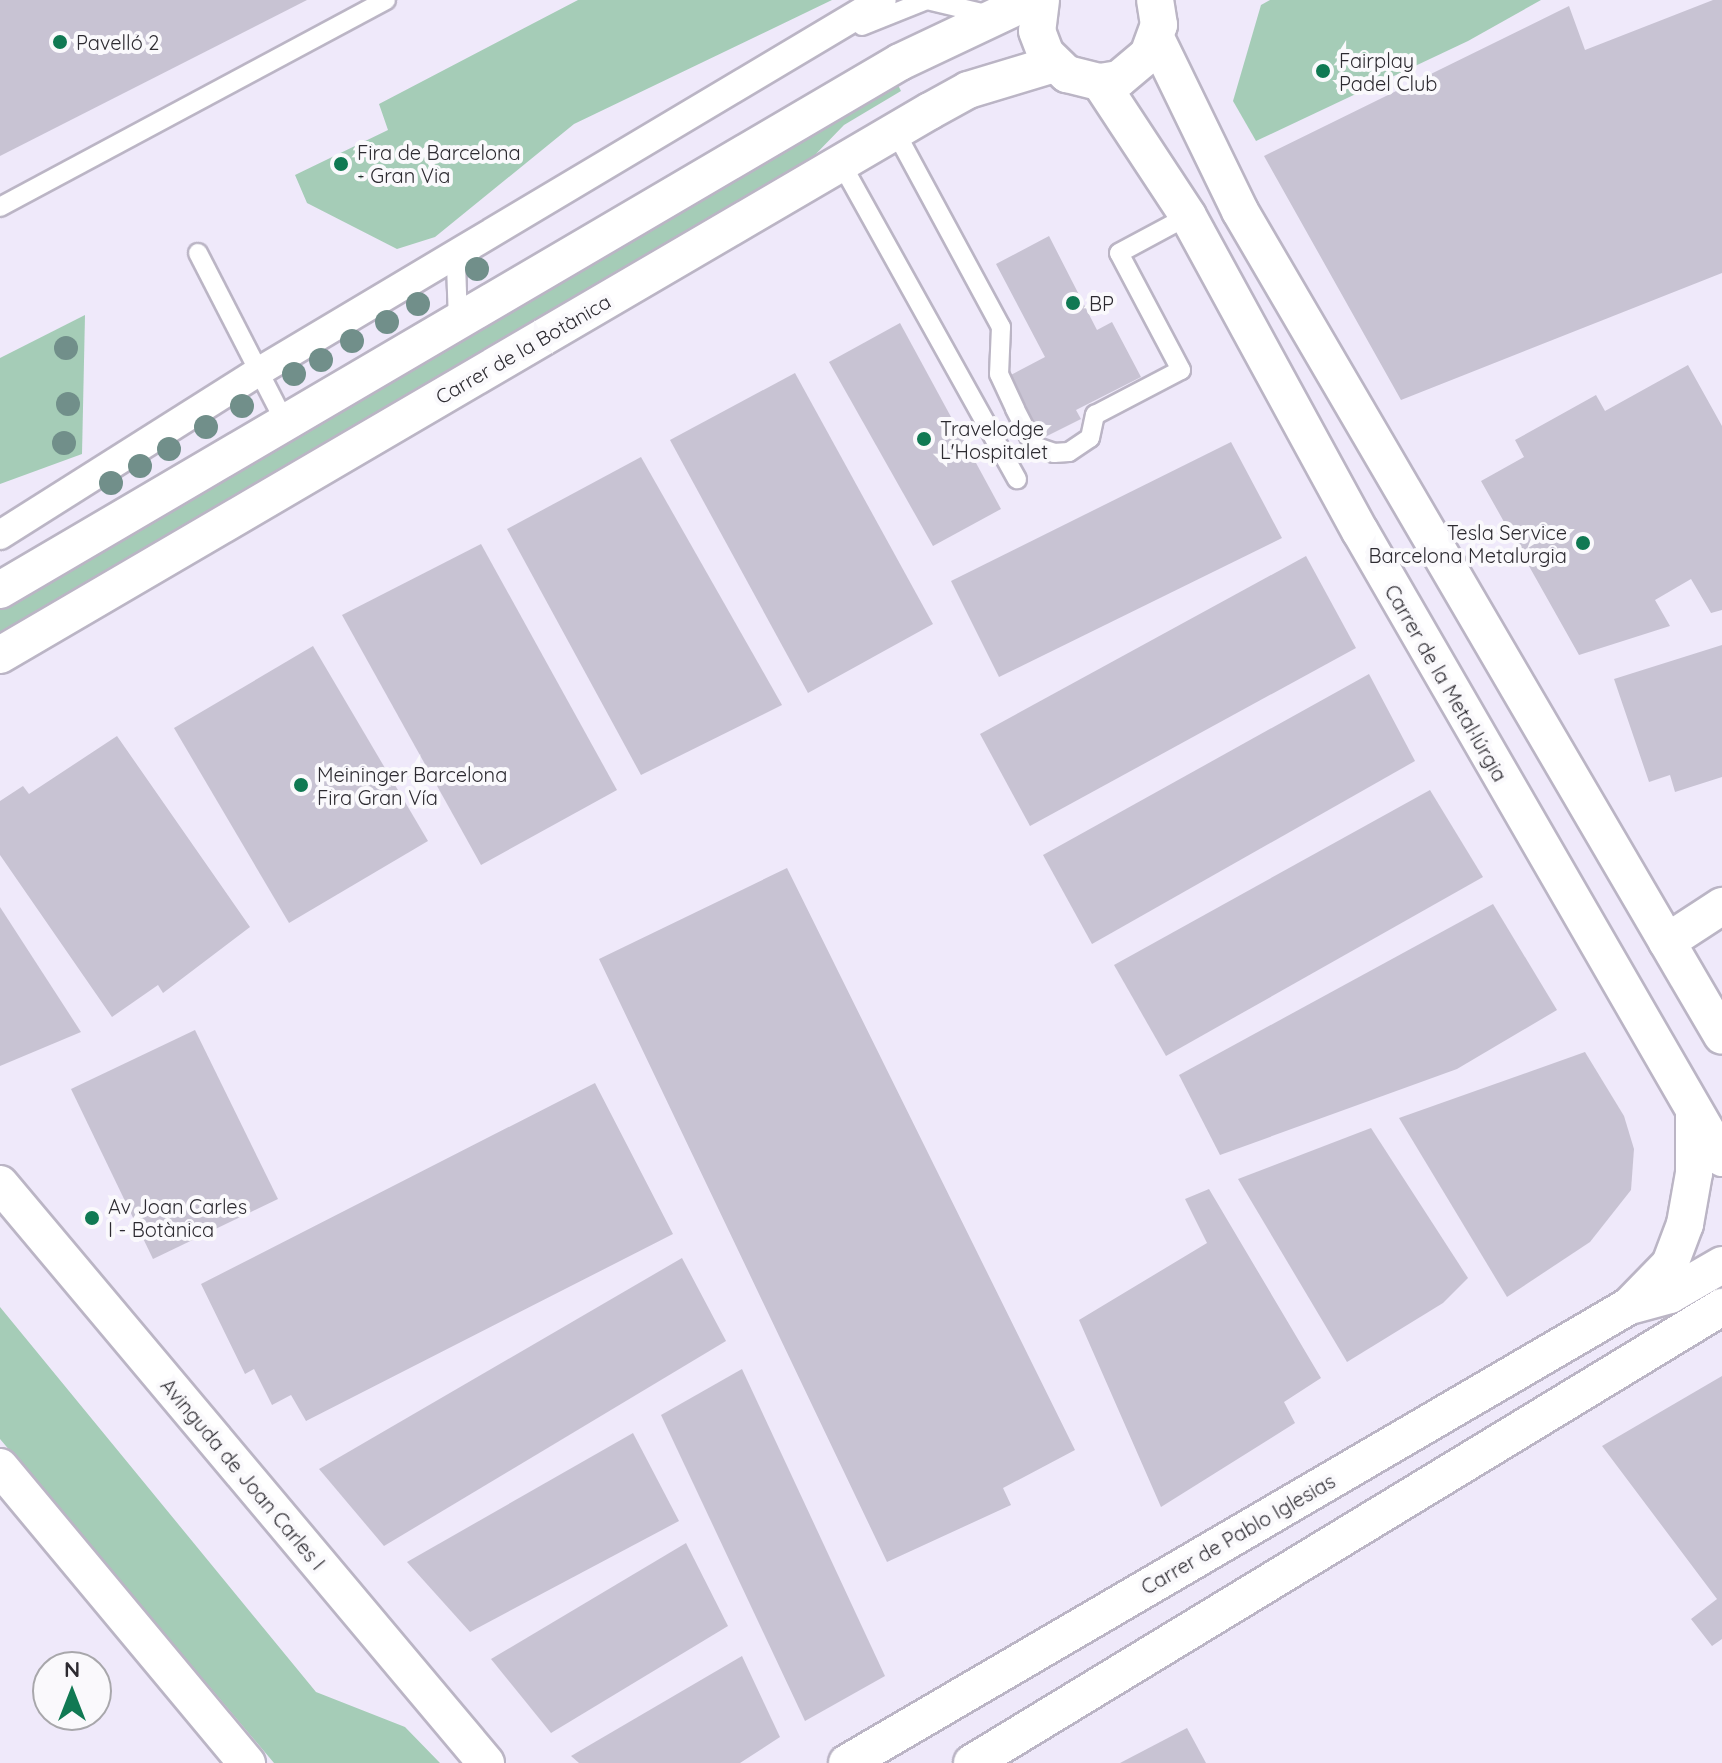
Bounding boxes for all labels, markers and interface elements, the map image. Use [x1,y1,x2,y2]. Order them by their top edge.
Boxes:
place label: Pavelló 2 [76,30,159,54]
marker: Pavelló 2 [51,33,69,51]
place label: Fairplay Padel Club [1339,48,1437,95]
marker: Fairplay Padel Club [1314,62,1332,80]
place label: Fira de Barcelona - Gran Via [357,140,521,187]
marker: Fira de Barcelona - Gran Via [332,155,350,173]
street label: Carrer de la Botànica [431,289,615,409]
place label: BP [1089,291,1114,315]
marker: BP [1064,294,1082,312]
place label: Travelodge L'Hospitalet [940,416,1048,463]
marker: Travelodge L'Hospitalet [915,430,933,448]
place label: Tesla Service Barcelona Metalurgia [1368,520,1567,567]
marker: Tesla Service Barcelona Metalurgia [1574,534,1592,552]
street label: Carrer de la Metal·lúrgia [1380,580,1512,786]
place label: Meininger Barcelona Fira Gran Vía [317,762,507,809]
marker: Meininger Barcelona Fira Gran Vía [292,776,310,794]
place label: Av Joan Carles I - Botànica [108,1194,247,1241]
marker: Av Joan Carles I - Botànica [83,1209,101,1227]
street label: Avinguda de Joan Carles I [156,1374,330,1574]
street label: Carrer de Pablo Iglesias [1137,1469,1339,1599]
north arrow [32,1651,112,1731]
text: N [64,1655,80,1683]

